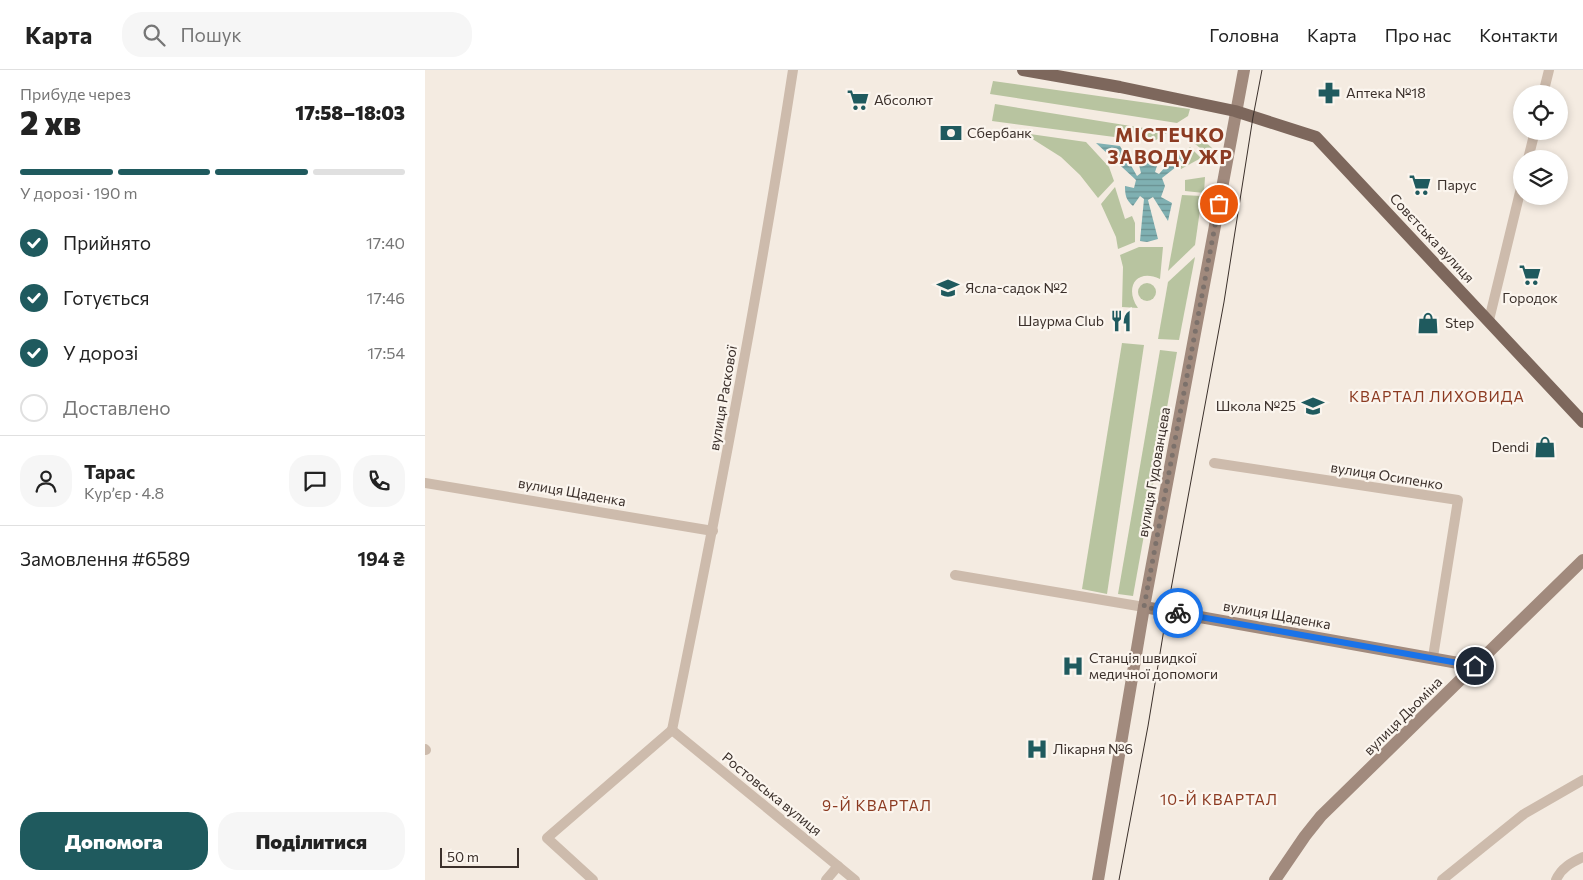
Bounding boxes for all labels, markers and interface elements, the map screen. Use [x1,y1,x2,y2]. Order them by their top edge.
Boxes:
search box [122,12,472,57]
text: Карта [25,20,92,49]
icon: search [140,21,168,49]
text: Пошук [180,23,242,46]
text: Головна [1209,24,1279,46]
text: Карта [1307,24,1357,46]
text: Про нас [1385,24,1451,46]
text: Контакти [1479,24,1558,46]
pharmacy icon: Аптека №18 [1316,80,1342,106]
text: Прибуде через [20,84,131,103]
place label: Аптека №18 [1346,84,1426,101]
map controls [1513,85,1568,205]
button: locate [1513,85,1568,140]
supermarket icon: Абсолют [845,87,871,113]
place label: Абсолют [874,91,933,108]
text: 17:58–18:03 [295,101,405,124]
text: 2 хв [20,102,81,142]
bank icon: Сбербанк [938,120,964,146]
district label: МІСТЕЧКО ЗАВОДУ ЖР [1107,123,1233,168]
place label: Сбербанк [967,124,1032,141]
button: layers [1513,150,1568,205]
supermarket icon: Парус [1407,172,1433,198]
place label: Парус [1437,176,1477,193]
text: У дорозі · 190 m [20,183,137,202]
pin [1198,183,1240,225]
street label: Совєтська вулиця [1387,189,1478,286]
icon: bag [1205,190,1233,218]
icon: check [20,229,48,257]
text: Прийнято [63,231,151,254]
text: 17:40 [366,233,405,252]
supermarket icon: Городок [1517,262,1543,288]
school or university icon: Ясла-садок №2 [935,275,961,301]
place label: Ясла-садок №2 [965,279,1068,296]
icon: check [20,284,48,312]
text: Готується [63,286,150,309]
text: 17:46 [367,288,405,307]
place label: Городок [1502,289,1558,306]
restaurant icon: Шаурма Club [1108,308,1134,334]
shop icon: Step [1415,310,1441,336]
place label: Шаурма Club [1018,312,1104,329]
place label: Step [1445,314,1474,331]
icon: check [20,339,48,367]
text: У дорозі [63,341,138,364]
text: 17:54 [367,343,405,362]
street label: вулиця Раскової [705,344,740,452]
district label: КВАРТАЛ ЛИХОВИДА [1349,387,1525,405]
school or university icon: Школа №25 [1300,393,1326,419]
text: Доставлено [63,396,171,419]
place label: Школа №25 [1216,397,1296,414]
street label: вулиця Гудованцева [1134,406,1173,538]
shop icon: Dendi [1532,434,1558,460]
place label: Dendi [1492,438,1529,455]
button: person [20,455,72,507]
button: chat [289,455,341,507]
button: phone [353,455,405,507]
street label: вулиця Осипенко [1330,458,1445,493]
text: Тарас [84,460,135,483]
street label: вулиця Щаденка [517,474,627,509]
text: Кур’єр · 4.8 [84,483,164,502]
text: Замовлення #6589 [20,547,190,570]
text: 194 ₴ [357,547,405,570]
courier [1153,588,1203,638]
street label: вулиця Щаденка [1222,597,1332,632]
icon: bike [1164,599,1192,627]
pin [1454,645,1496,687]
place label: Станція швидкої медичної допомоги [1089,649,1218,682]
icon: home [1461,652,1489,680]
hospital icon: Станція швидкої медичної допомоги [1060,653,1086,679]
street label: вулиця Дьоміна [1360,673,1445,758]
hospital icon: Лікарня №6 [1024,736,1050,762]
place label: Лікарня №6 [1053,740,1133,757]
street label: Ростовська вулиця [719,748,826,839]
district label: 10-Й КВАРТАЛ [1160,790,1278,808]
district label: 9-Й КВАРТАЛ [822,796,932,814]
button: Допомога [20,812,208,870]
button: Поділитися [218,812,405,870]
scale bar [440,845,519,868]
text: 50 m [447,848,479,865]

